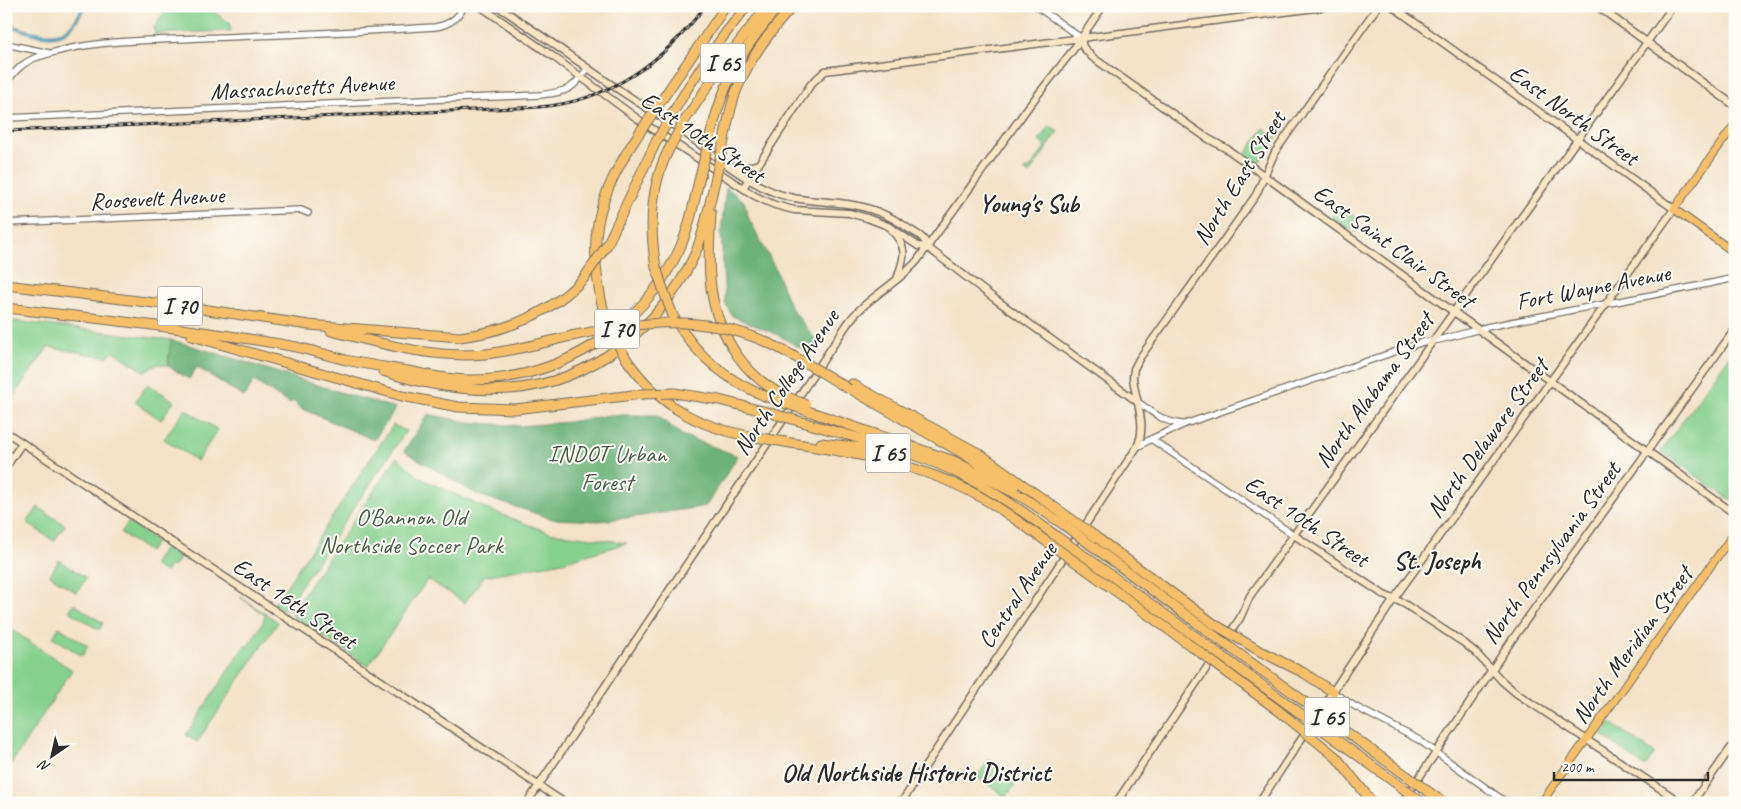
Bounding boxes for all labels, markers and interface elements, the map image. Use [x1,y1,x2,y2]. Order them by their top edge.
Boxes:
road number: I 65 [700,44,746,82]
street label: East North Street [1503,58,1646,173]
street label: Massachusetts Avenue [209,67,397,107]
street label: East 10th Street [635,85,772,191]
street label: North East Street [1186,104,1293,250]
street label: East Saint Clair Street [1308,177,1483,316]
street label: Roosevelt Avenue [89,179,227,216]
district label: Young's Sub [979,188,1081,220]
street label: Fort Wayne Avenue [1514,257,1675,317]
road number: I 70 [158,286,202,326]
street label: North College Avenue [726,302,847,461]
street label: North Alabama Street [1308,304,1442,473]
road number: I 70 [594,310,640,348]
street label: North Delaware Street [1419,350,1557,523]
road number: I 65 [866,433,910,472]
park label: INDOT Urban Forest [548,439,668,497]
street label: North Pennsylvania Street [1475,454,1628,650]
street label: East 10th Street [1239,469,1376,575]
park label: O'Bannon Old Northside Soccer Park [319,502,505,560]
street label: Central Avenue [971,535,1065,654]
district label: St. Joseph [1394,545,1481,577]
street label: East 16th Street [227,551,364,657]
street label: North Meridian Street [1565,558,1701,729]
road number: I 65 [1304,698,1350,736]
north arrow [28,732,78,782]
scale bar [1554,749,1707,781]
text: N [35,756,53,776]
district label: Old Northside Historic District [782,757,1053,789]
text: 200 m [1561,758,1595,777]

